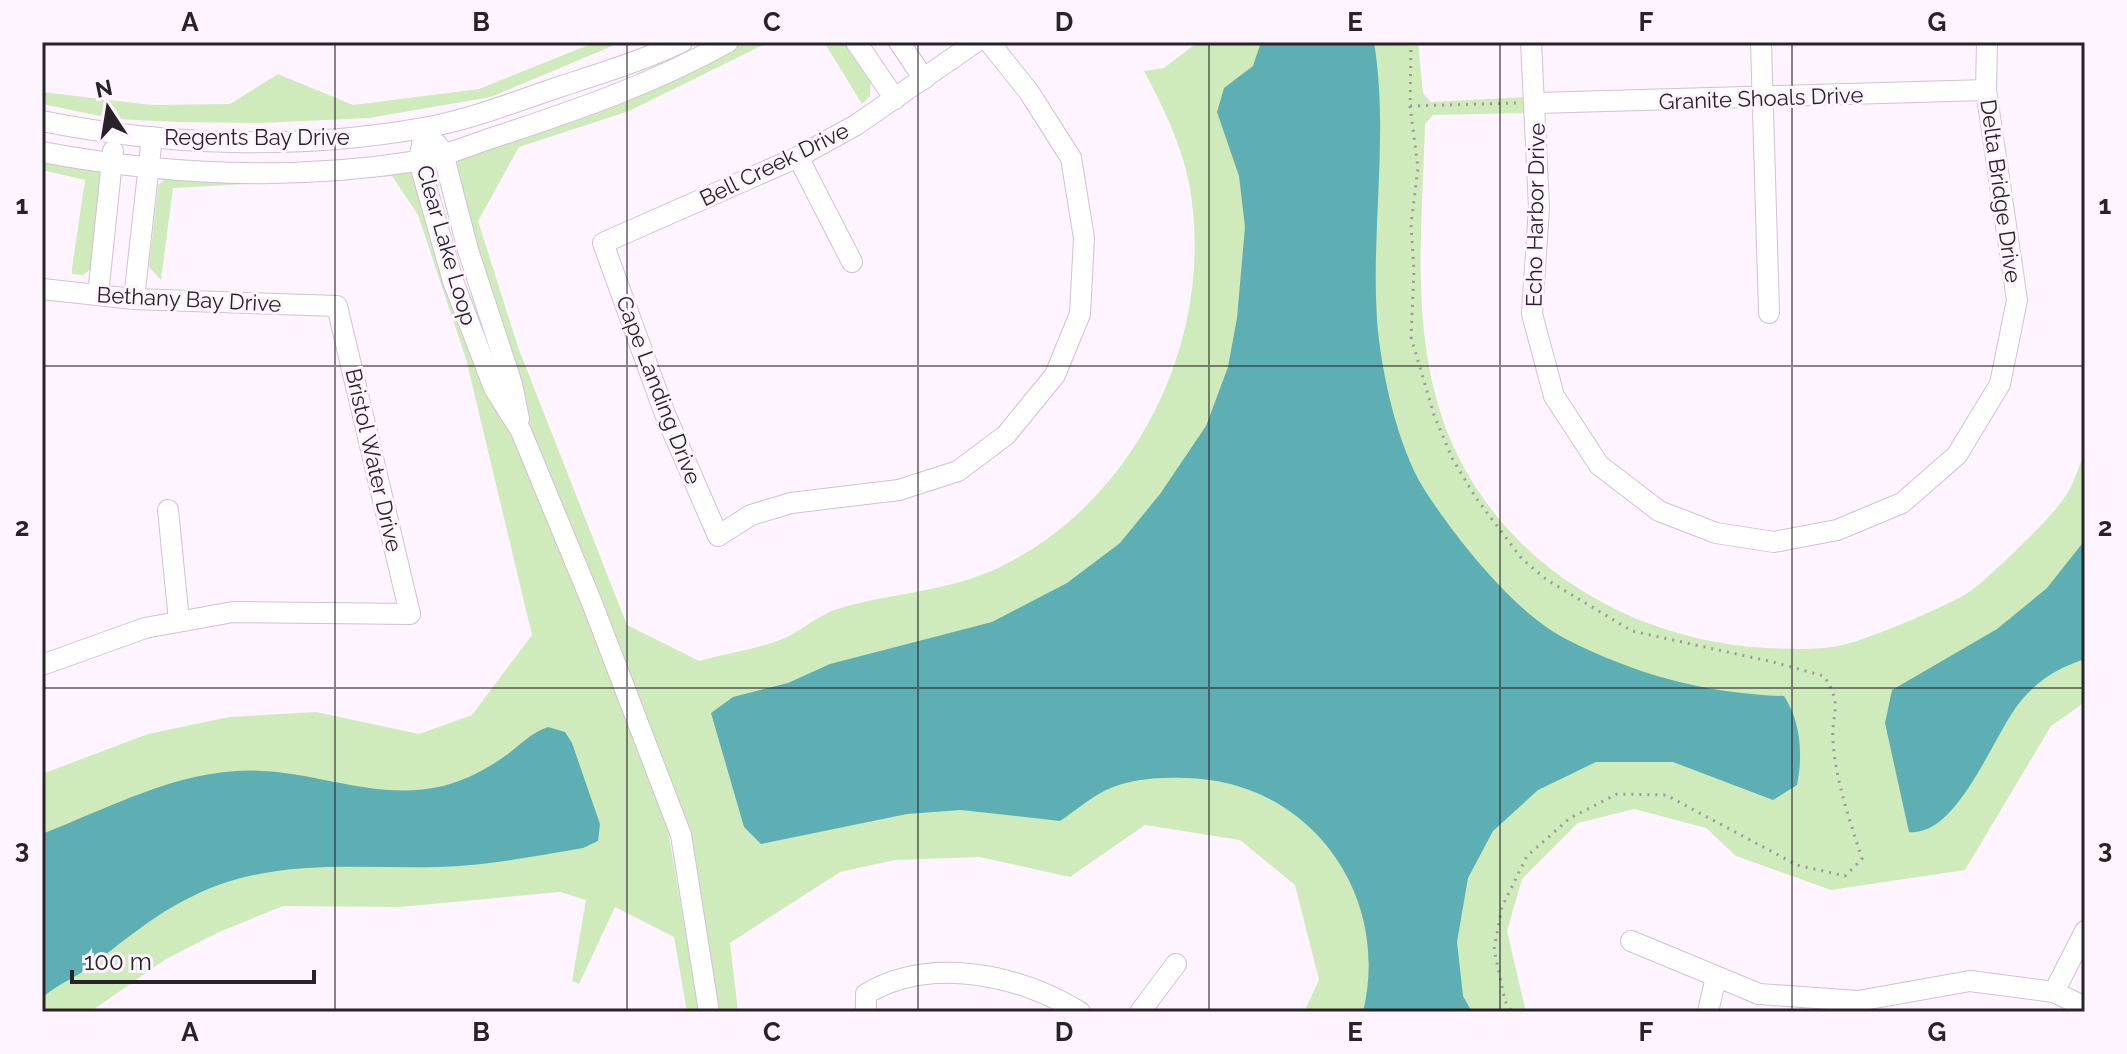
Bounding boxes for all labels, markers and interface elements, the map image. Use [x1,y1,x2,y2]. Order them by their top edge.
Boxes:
text: A [181,7,199,37]
text: B [472,7,490,37]
text: C [763,7,781,37]
text: D [1055,7,1073,37]
text: E [1347,7,1363,37]
text: F [1639,7,1654,37]
text: G [1928,7,1946,37]
north arrow [68,68,148,148]
text: N [93,74,115,103]
street label: Granite Shoals Drive [1658,81,1864,115]
street label: Delta Bridge Drive [1975,98,2027,285]
street label: Bell Creek Drive [695,117,853,211]
street label: Echo Harbor Drive [1520,122,1550,307]
street label: Regents Bay Drive [164,124,350,150]
street label: Clear Lake Loop [412,162,482,328]
text: 1 [16,190,29,220]
text: 1 [2099,190,2112,220]
street label: Bethany Bay Drive [96,281,282,317]
street label: Cape Landing Drive [611,292,707,488]
street label: Bristol Water Drive [340,366,408,554]
text: 2 [15,512,29,542]
text: 2 [2098,512,2112,542]
text: 3 [15,834,29,864]
text: 3 [2098,834,2112,864]
scale bar [72,934,314,984]
text: 100 m [84,947,152,976]
text: A [181,1017,199,1047]
text: B [472,1017,490,1047]
text: C [763,1017,781,1047]
text: D [1055,1017,1073,1047]
text: E [1347,1017,1363,1047]
text: F [1639,1017,1654,1047]
text: G [1928,1017,1946,1047]

